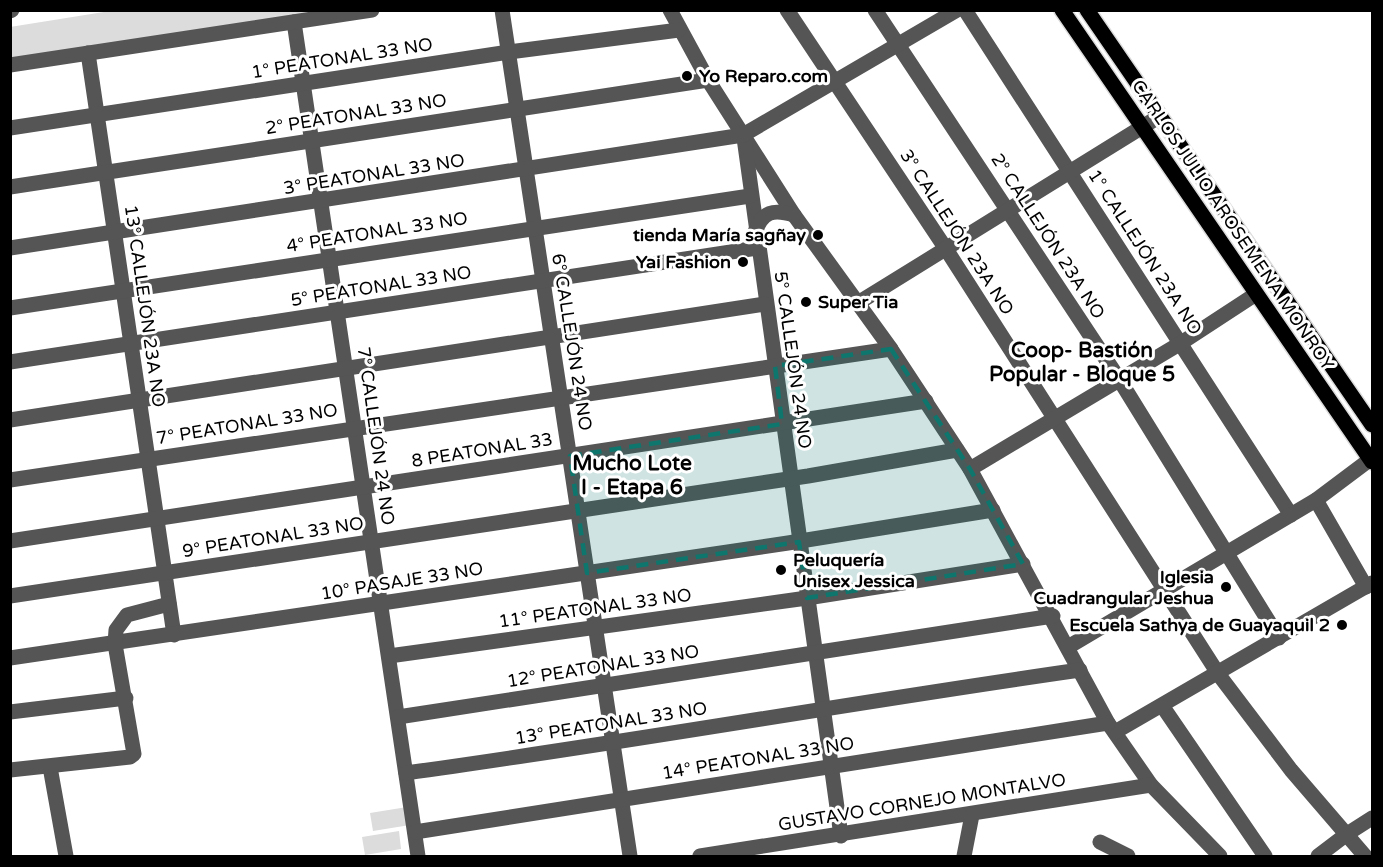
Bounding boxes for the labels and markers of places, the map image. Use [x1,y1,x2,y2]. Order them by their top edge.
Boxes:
place label: Yo Reparo.com [699,65,828,87]
marker: Yo Reparo.com [680,69,694,83]
place label: tienda María sagñay [633,224,806,246]
marker: tienda María sagñay [811,228,825,242]
place label: Yai Fashion [636,251,731,273]
marker: Yai Fashion [736,255,750,269]
place label: Super Tia [818,291,898,313]
marker: Super Tia [799,295,813,309]
place label: Peluquería Unisex Jessica [793,549,915,592]
marker: Peluquería Unisex Jessica [774,563,788,577]
place label: Iglesia Cuadrangular Jeshua [1034,566,1214,609]
marker: Iglesia Cuadrangular Jeshua [1219,580,1233,594]
place label: Escuela Sathya de Guayaquil 2 [1069,614,1330,636]
marker: Escuela Sathya de Guayaquil 2 [1335,618,1349,632]

